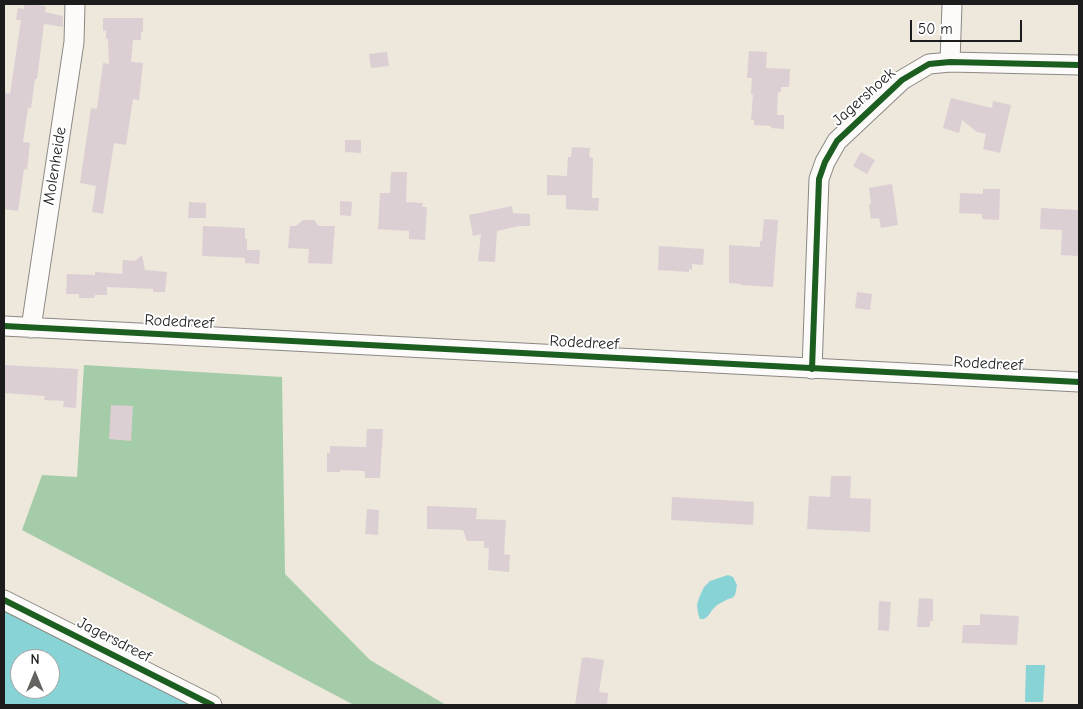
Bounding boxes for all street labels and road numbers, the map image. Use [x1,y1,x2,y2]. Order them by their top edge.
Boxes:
street label: Jagershoek [829,64,899,130]
street label: Molenheide [39,126,71,206]
street label: Rodedreef [144,311,214,333]
street label: Rodedreef [549,332,619,354]
street label: Rodedreef [953,353,1023,375]
street label: Jagersdreef [74,613,154,667]

